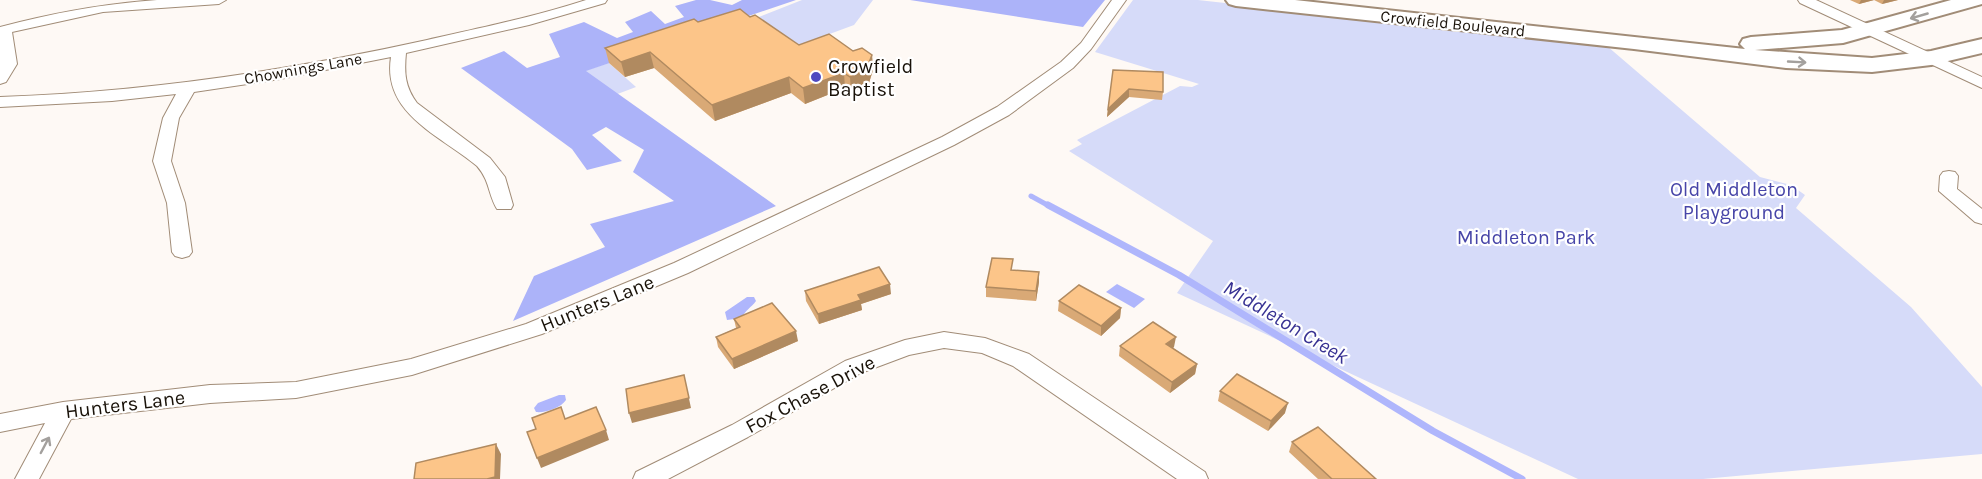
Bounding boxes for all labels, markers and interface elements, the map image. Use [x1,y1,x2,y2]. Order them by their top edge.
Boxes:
street label: Crowfield Boulevard [1380,6,1526,41]
one-way arrow [1910,11,1929,22]
street label: Chownings Lane [243,49,363,88]
place label: Crowfield Baptist [828,55,913,101]
one-way arrow [1786,56,1806,67]
marker: Crowfield Baptist [809,70,823,84]
park label: Old Middleton Playground [1670,178,1798,224]
park label: Middleton Park [1457,226,1595,249]
street label: Hunters Lane [537,270,657,337]
water label: Middleton Creek [1219,275,1353,369]
street label: Fox Chase Drive [742,351,879,438]
street label: Hunters Lane [64,386,186,423]
one-way arrow [39,437,51,454]

